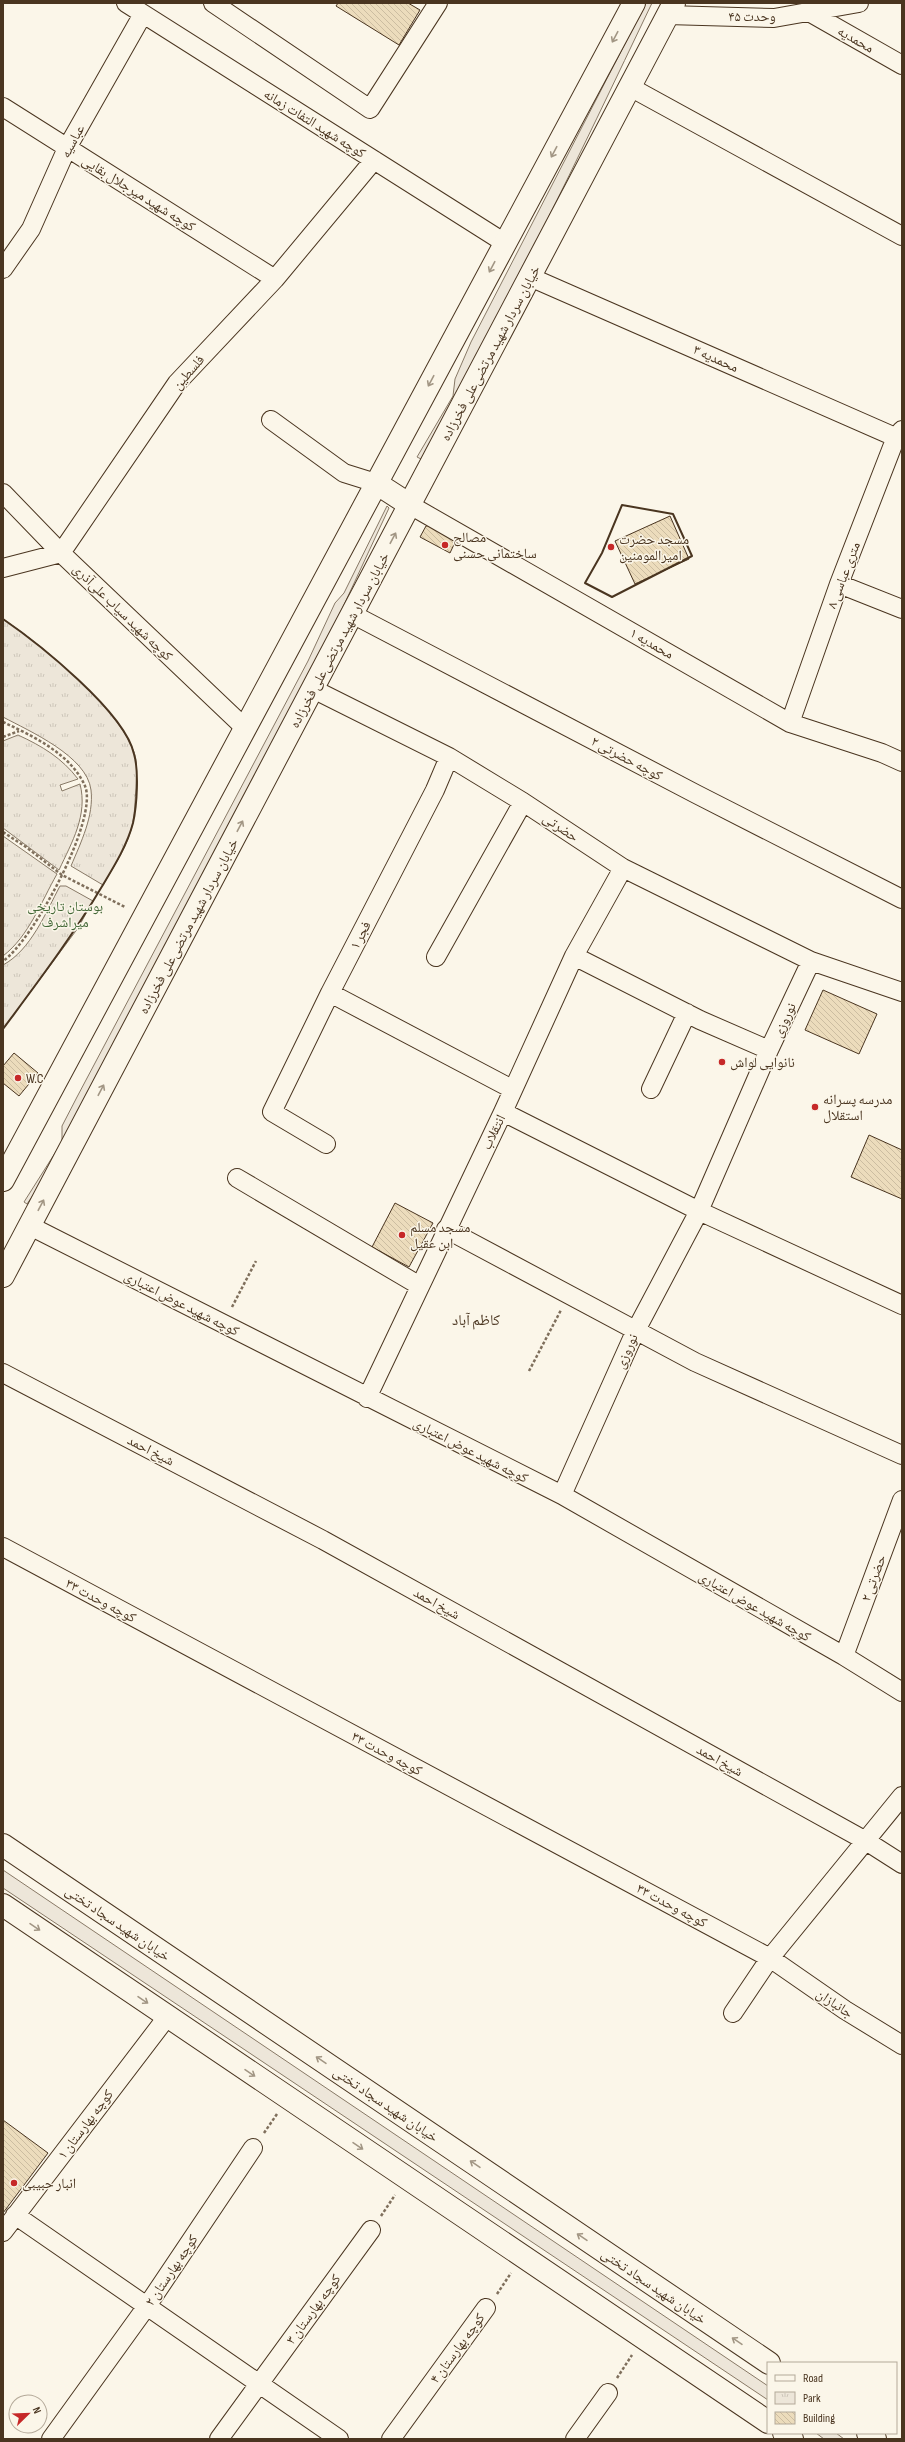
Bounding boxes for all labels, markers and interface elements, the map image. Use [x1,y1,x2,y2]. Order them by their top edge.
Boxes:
street label: وحدت ۴۵ [728,8,776,25]
street label: محمدیه [834,22,877,57]
one-way arrow [611,31,618,43]
street label: کوچه شهید التفات زمانه [261,85,369,162]
street label: عباسیه [57,122,88,161]
one-way arrow [550,146,557,158]
street label: کوچه شهید میرجلال بقایی [79,152,199,235]
one-way arrow [488,260,496,272]
street label: خیابان سردار شهید مرتضی‌علی فخرزاده [437,263,544,444]
street label: محمدیه ۳ [691,341,741,376]
street label: فلسطین [169,351,208,393]
one-way arrow [427,375,434,387]
place label: مصالح ساختمانی حسنی [453,529,537,562]
place label: مسجد حضرت امیرالمومنین [619,531,689,564]
one-way arrow [389,532,397,544]
street label: ۸ متری عباسی [823,539,864,611]
marker: مصالح ساختمانی حسنی [440,540,450,550]
marker: مسجد حضرت امیرالمومنین [606,542,616,552]
street label: خیابان سردار شهید مرتضی‌علی فخرزاده [286,550,393,731]
street label: کوچه شهید سیاب علی‌آذری [69,560,176,665]
street label: محمدیه ۱ [627,624,677,663]
street label: کوچه حضرتی ۲ [588,733,665,784]
street label: حضرتی [539,809,582,846]
one-way arrow [237,820,245,832]
street label: خیابان سردار شهید مرتضی‌علی فخرزاده [135,836,242,1017]
park label: بوستان تاریخی میراشرف [27,898,103,931]
street label: فجر ۱ [346,918,375,952]
street label: نوروزی [769,1000,800,1040]
place label: نانوایی لواش [730,1054,795,1071]
marker: نانوایی لواش [717,1057,727,1067]
place label: W.C [26,1070,44,1087]
marker: W.C [13,1073,23,1083]
one-way arrow [98,1084,106,1096]
place label: مدرسه پسرانه استقلال [823,1091,892,1124]
marker: مدرسه پسرانه استقلال [810,1102,820,1112]
street label: انتقلاب [478,1112,509,1153]
one-way arrow [37,1199,45,1211]
place label: مسجد مسلم ابن عقیل [410,1219,470,1252]
marker: مسجد مسلم ابن عقیل [397,1230,407,1240]
street label: کوچه شهید عوض اعتباری [122,1267,242,1340]
district label: کاظم آباد [452,1311,500,1330]
street label: نوروزی [611,1331,642,1371]
street label: کوچه شهید عوض اعتباری [411,1414,531,1487]
street label: شیخ احمد [124,1431,177,1470]
street label: حضرتی ۲ [857,1552,890,1604]
street label: کوچه شهید عوض اعتباری [696,1567,814,1646]
street label: کوچه وحدت ۳۳ [63,1575,139,1626]
street label: شیخ احمد [410,1584,463,1624]
street label: کوچه وحدت ۳۳ [349,1728,425,1779]
street label: شیخ احمد [693,1741,746,1781]
street label: کوچه وحدت ۳۳ [634,1880,710,1931]
street label: خیابان شهید سجاد تختی [62,1882,173,1965]
one-way arrow [29,1923,40,1931]
street label: جانبازان [813,1985,856,2022]
one-way arrow [137,1996,148,2004]
one-way arrow [315,2056,326,2064]
street label: خیابان شهید سجاد تختی [330,2063,441,2146]
one-way arrow [244,2069,255,2077]
street label: کوچه بهارستان ۱ [54,2086,117,2162]
one-way arrow [352,2142,363,2150]
one-way arrow [470,2160,481,2168]
place label: انبار حبیبی [22,2175,76,2192]
marker: انبار حبیبی [9,2178,19,2188]
street label: کوچه بهارستان ۲ [141,2231,202,2309]
one-way arrow [577,2233,588,2241]
street label: خیابان شهید سجاد تختی [598,2245,709,2328]
street label: کوچه بهارستان ۳ [282,2271,345,2348]
street label: کوچه بهارستان ۴ [426,2310,489,2387]
one-way arrow [731,2337,742,2345]
legend [767,2362,897,2434]
text: Road [803,2371,823,2386]
text: Park [803,2391,821,2406]
north arrow [8,2394,48,2434]
text: N [30,2405,44,2416]
text: Building [803,2411,835,2426]

